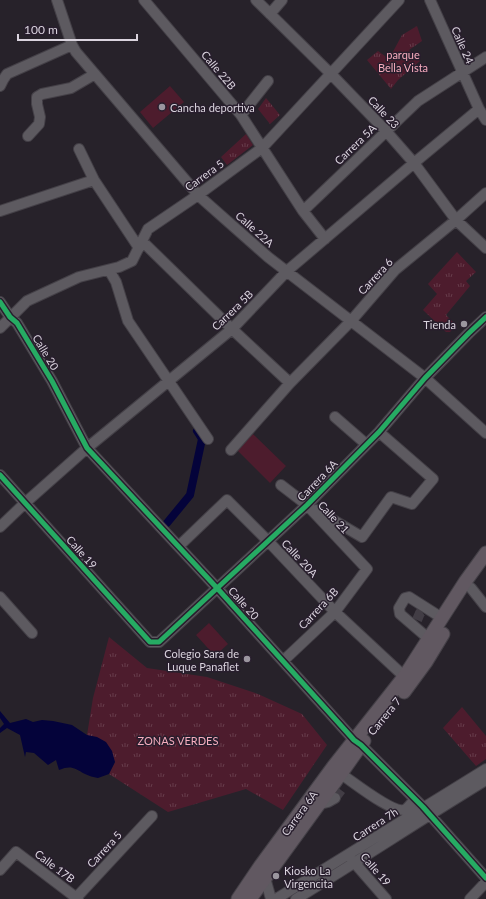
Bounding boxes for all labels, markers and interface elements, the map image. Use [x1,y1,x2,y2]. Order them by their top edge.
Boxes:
scale bar [18,16,137,42]
text: 100 m [24,22,58,37]
street label: Calle 24 [449,24,477,66]
street label: Calle 22B [199,48,239,92]
park label: parque Bella Vista [378,48,428,74]
street label: Calle 23 [366,93,402,131]
place label: Cancha deportiva [170,101,255,114]
marker: Cancha deportiva [157,102,167,112]
street label: Carrera 5A [332,121,379,167]
street label: Carrera 5 [182,157,226,193]
street label: Calle 22A [233,208,277,250]
street label: Carrera 6 [355,255,395,297]
street label: Carrera 5B [209,287,255,333]
place label: Tienda [423,318,456,331]
marker: Tienda [459,319,469,329]
street label: Calle 20 [30,332,62,373]
street label: Carrera 6A [294,456,340,503]
street label: Calle 21 [316,498,352,536]
street label: Calle 19 [64,533,100,571]
street label: Calle 20A [279,536,321,580]
street label: Calle 20 [226,584,262,622]
street label: Carrera 6B [295,585,341,631]
place label: Colegio Sara de Luque Panaflet [164,647,239,673]
marker: Colegio Sara de Luque Panaflet [242,654,252,664]
street label: Carrera 7 [365,694,403,738]
park label: ZONAS VERDES [138,734,218,747]
street label: Carrera 6A [278,788,320,838]
street label: Carrera 7h [350,805,400,843]
street label: Carrera 5 [84,828,124,870]
street label: Calle 17B [33,847,77,885]
street label: Calle 19 [358,850,394,888]
place label: Kiosko La Virgencita [284,864,333,890]
marker: Kiosko La Virgencita [271,871,281,881]

